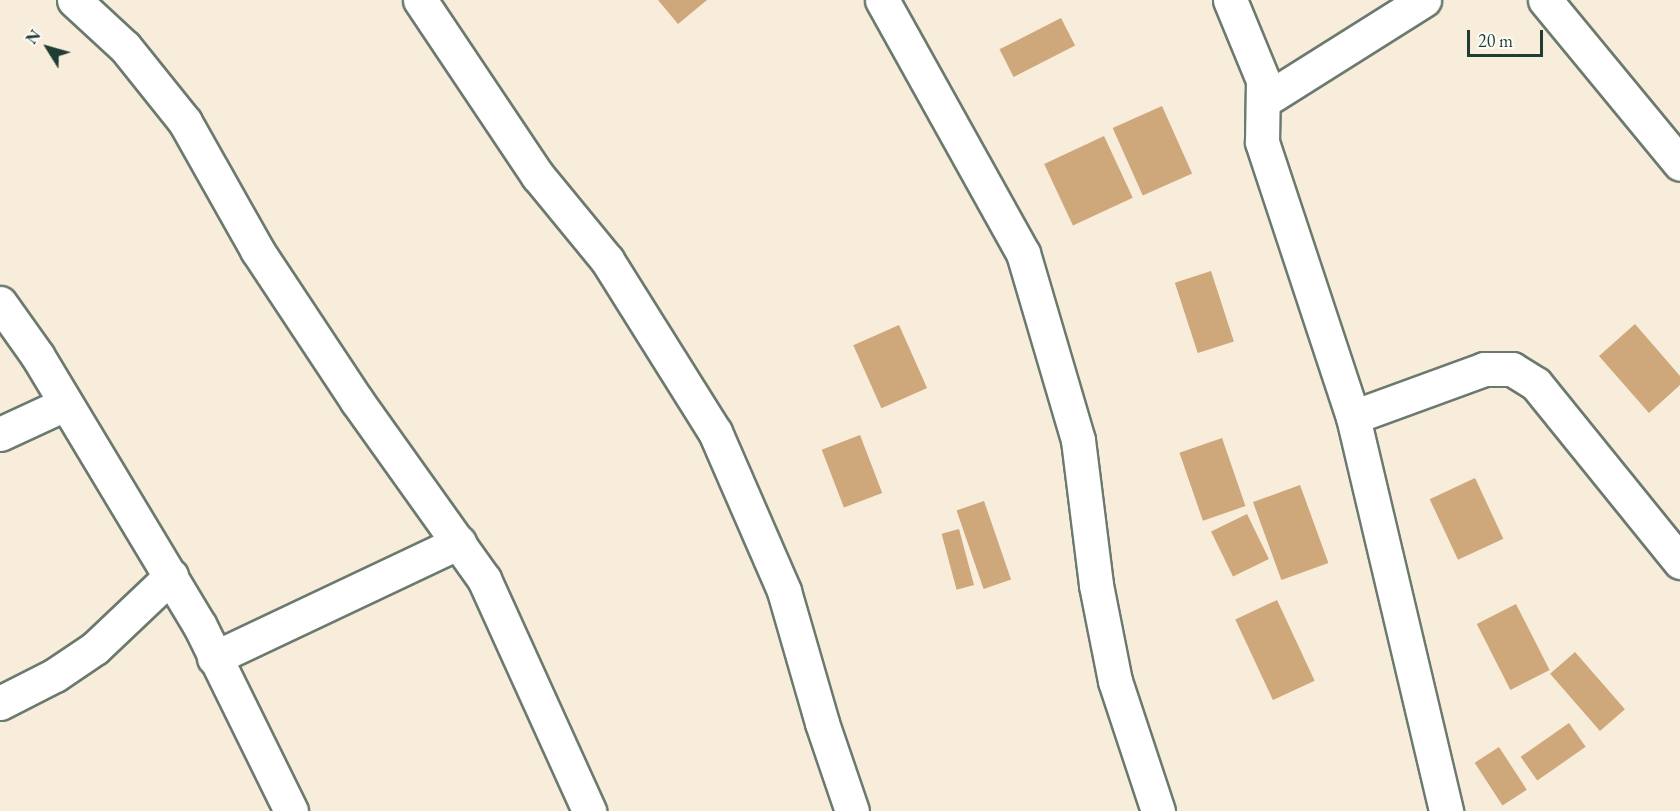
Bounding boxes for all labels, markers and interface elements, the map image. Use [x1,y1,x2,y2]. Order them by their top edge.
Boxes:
north arrow [18,18,78,78]
scale bar [1470,18,1546,56]
text: N [21,25,46,48]
text: 20 m [1478,29,1513,52]

